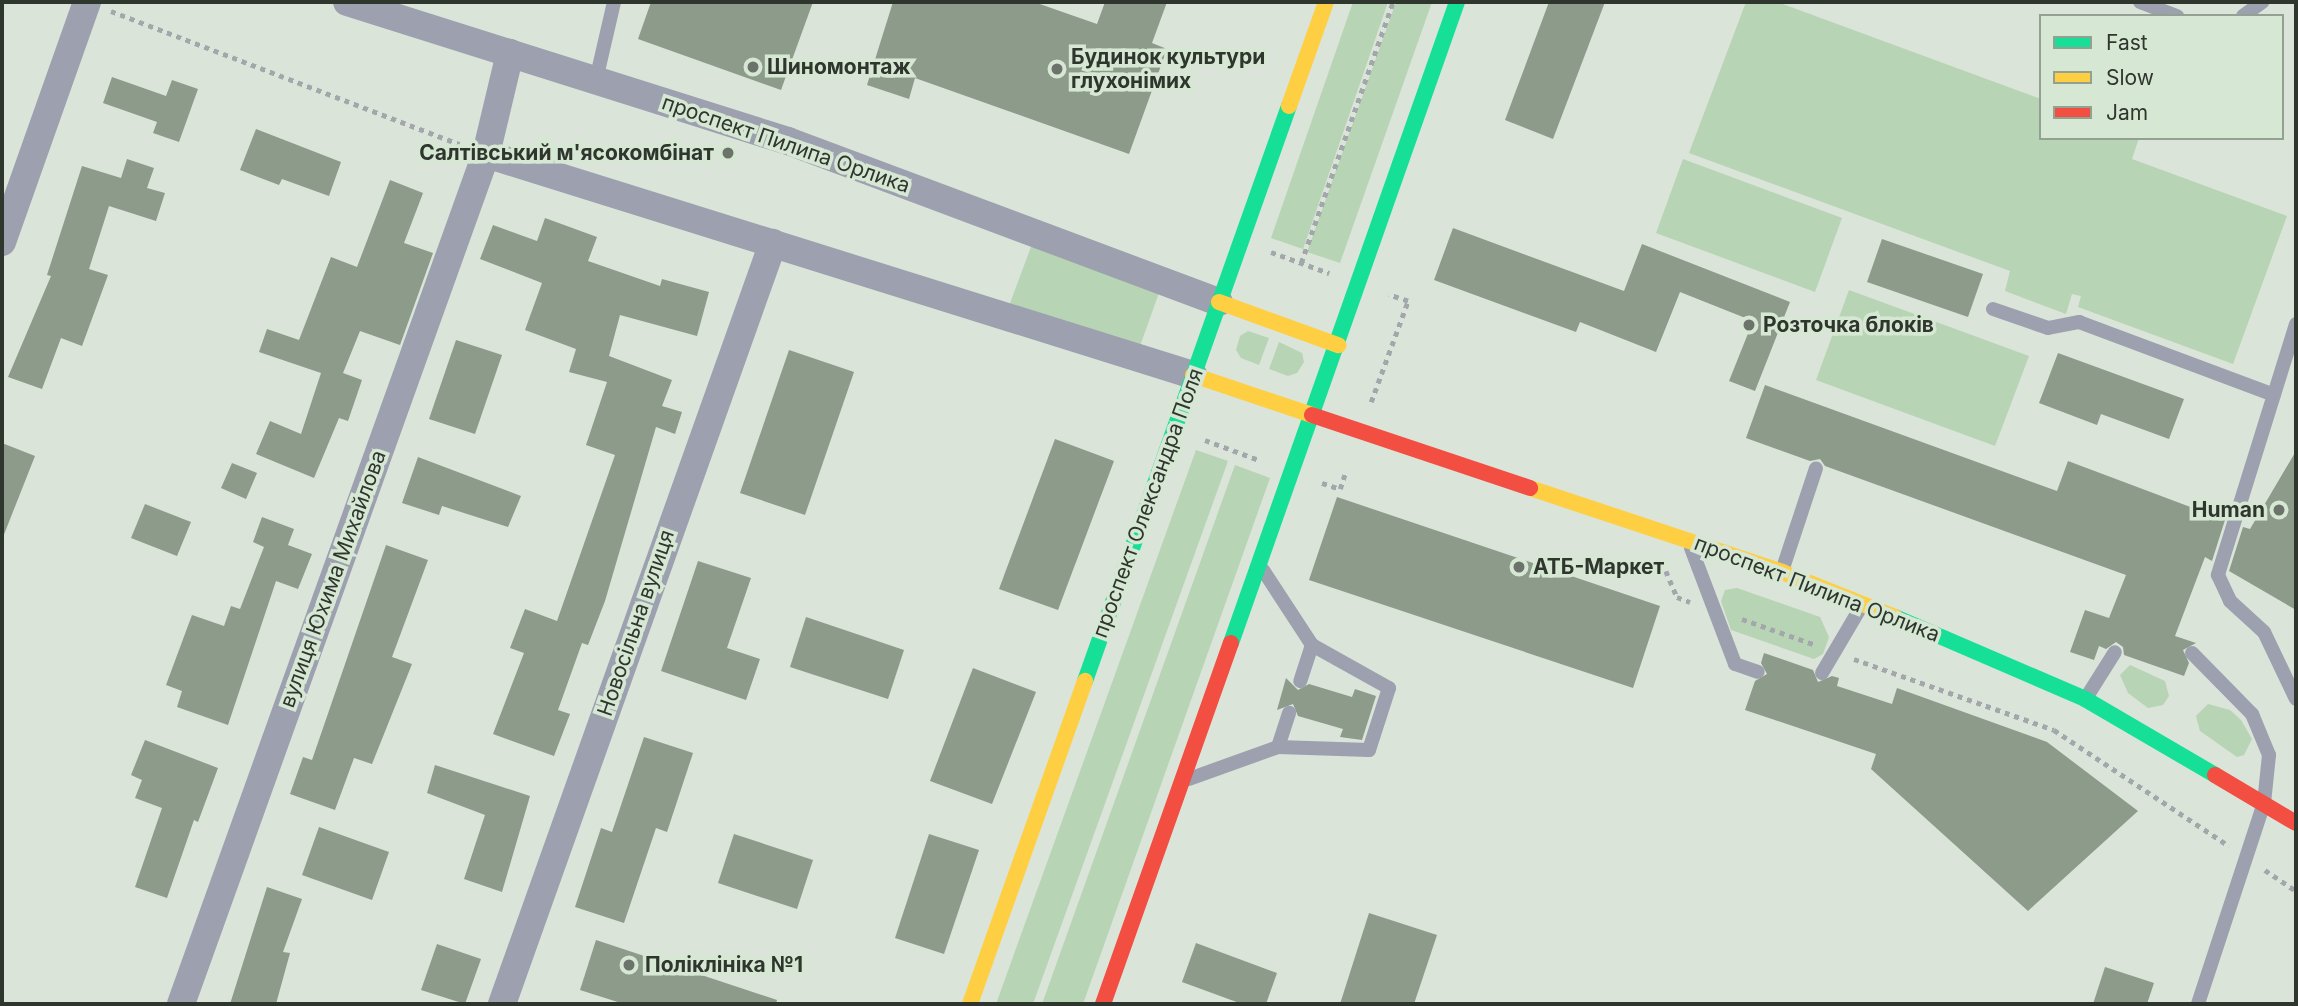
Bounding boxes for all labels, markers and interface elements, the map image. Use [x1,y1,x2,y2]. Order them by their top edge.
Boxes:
legend [2039,14,2284,140]
text: Fast [2106,30,2148,55]
place label: Будинок культури глухонімих [1071,44,1265,94]
place label: Шиномонтаж [767,54,911,80]
marker: Шиномонтаж [745,59,761,75]
marker: Будинок культури глухонімих [1049,61,1065,77]
text: Slow [2106,65,2154,90]
street label: проспект Пилипа Орлика [659,90,913,198]
text: Jam [2106,100,2148,125]
place label: Салтівський м'ясокомбінат [419,140,714,166]
marker: Салтівський м'ясокомбінат [720,145,736,161]
place label: Розточка блоків [1763,312,1934,338]
marker: Розточка блоків [1741,317,1757,333]
street label: проспект Олександра Поля [1087,365,1209,641]
street label: вулиця Юхима Михайлова [275,447,391,711]
place label: Human [2192,497,2265,523]
marker: Human [2271,502,2287,518]
street label: Новосільна вулиця [592,527,680,719]
street label: проспект Пилипа Орлика [1691,531,1943,647]
place label: АТБ-Маркет [1533,554,1664,580]
marker: АТБ-Маркет [1511,559,1527,575]
place label: Поліклініка №1 [645,952,803,978]
marker: Поліклініка №1 [619,955,639,975]

